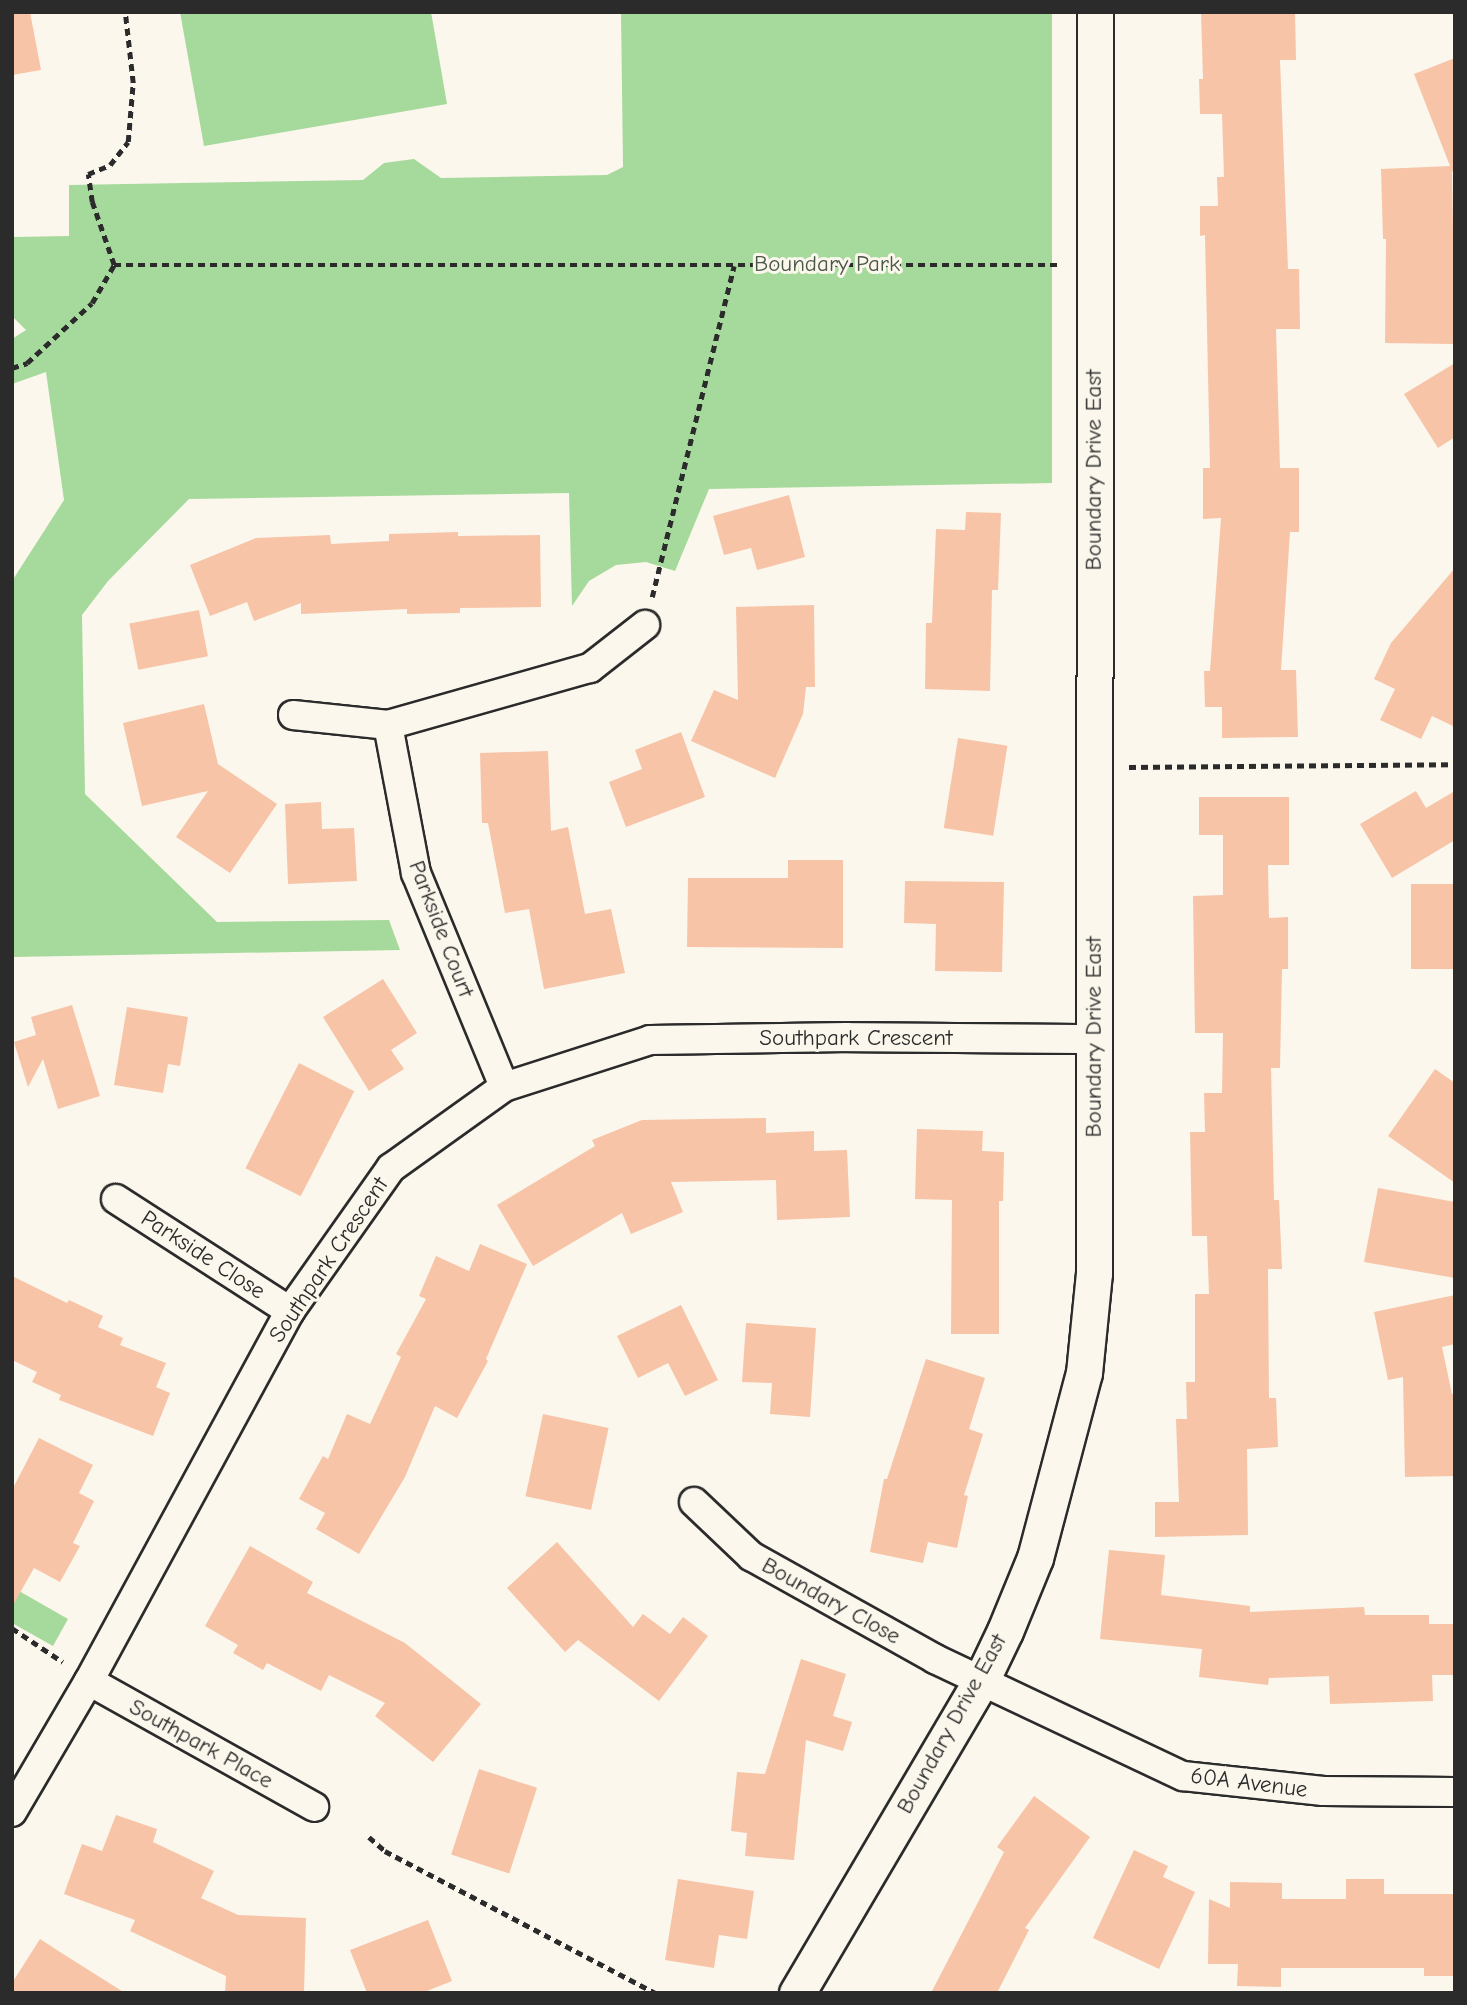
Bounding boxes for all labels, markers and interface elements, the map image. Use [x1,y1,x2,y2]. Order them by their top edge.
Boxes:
park label: Boundary Park [754,250,900,278]
street label: Boundary Drive East [1080,369,1108,571]
street label: Parkside Court [402,857,480,1001]
street label: Boundary Drive East [1080,936,1108,1138]
street label: Southpark Crescent [759,1024,953,1052]
street label: Southpark Crescent [264,1172,394,1348]
street label: Parkside Close [136,1205,270,1305]
street label: Boundary Close [757,1552,905,1650]
street label: Boundary Drive East [891,1629,1013,1819]
street label: Southpark Place [124,1693,278,1795]
street label: 60A Avenue [1189,1762,1309,1804]

